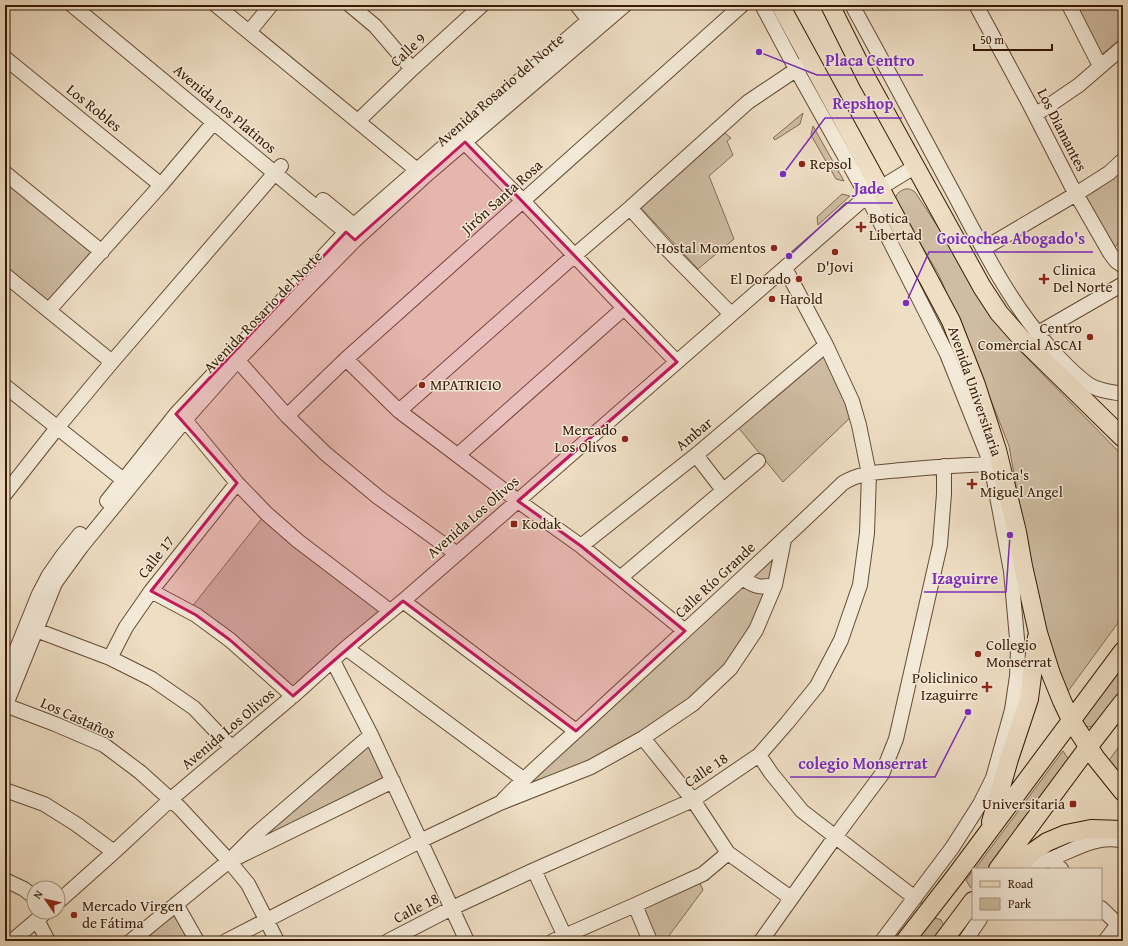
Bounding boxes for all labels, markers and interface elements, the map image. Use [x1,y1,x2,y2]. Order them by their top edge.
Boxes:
scale bar [974,26,1052,52]
street label: Calle 9 [385,28,430,71]
street label: Avenida Rosario del Norte [431,28,568,151]
text: 50 m [980,31,1004,48]
callout: Placa Centro [817,47,923,75]
text: Placa Centro [825,48,915,72]
street label: Avenida Los Platinos [169,59,281,158]
street label: Los Robles [62,79,126,136]
street label: Los Diamantes [1033,85,1092,175]
callout: Repshop [825,90,902,118]
text: Repshop [833,91,893,115]
place label: Repsol [810,153,852,174]
street label: Jirón Santa Rosa [455,155,547,240]
marker: Repsol [797,159,807,169]
callout: Jade [846,175,893,203]
text: Jade [851,176,885,200]
place label: Botica Libertad [869,207,922,245]
marker: Botica Libertad [856,222,866,232]
callout: Goicochea Abogado's [929,224,1093,252]
text: Goicochea Abogado's [937,226,1085,250]
place label: Hostal Momentos [656,237,766,258]
marker: Hostal Momentos [769,243,779,253]
street label: Avenida Rosario del Norte [199,246,327,377]
marker: D'Jovi [830,247,840,257]
place label: D'Jovi [817,256,853,277]
place label: Clinica Del Norte [1053,259,1113,297]
place label: El Dorado [730,268,791,289]
marker: Clinica Del Norte [1038,273,1050,285]
marker: El Dorado [794,274,804,284]
place label: Harold [780,288,823,309]
marker: Harold [767,294,777,304]
place label: Centro Comercial ASCAI [978,317,1082,355]
street label: Avenida Universitaria [943,323,1008,459]
marker: Centro Comercial ASCAI [1085,332,1095,342]
place label: MPATRICIO [430,374,501,395]
marker: MPATRICIO [417,380,427,390]
street label: Ambar [671,412,717,455]
place label: Mercado Los Olivos [554,419,617,457]
marker: Mercado Los Olivos [620,434,630,444]
place label: Botica's Miguel Angel [980,464,1063,502]
street label: Avenida Los Olivos [422,471,523,563]
marker: Botica's Miguel Angel [967,479,977,489]
place label: Kodak [522,513,562,534]
marker: Kodak [509,519,519,529]
street label: Calle 17 [132,531,179,582]
street label: Calle Río Grande [670,537,760,623]
callout: Izaguirre [924,564,1006,592]
text: Izaguirre [932,566,998,590]
place label: Collegio Monserrat [986,634,1053,672]
marker: Collegio Monserrat [973,649,983,659]
place label: Policlinico Izaguirre [912,667,978,705]
marker: Policlinico Izaguirre [981,681,993,693]
street label: Avenida Los Olivos [176,683,279,774]
street label: Los Castaños [37,692,119,743]
street label: Calle 18 [680,747,732,792]
callout: colegio Monserrat [790,749,935,777]
text: colegio Monserrat [798,751,928,775]
place label: Universitaria [982,793,1065,814]
marker: Universitaria [1068,799,1078,809]
legend [972,868,1102,920]
text: Road [1008,875,1034,892]
north arrow [26,880,66,920]
text: N [29,886,47,902]
street label: Calle 18 [389,887,442,928]
place label: Mercado Virgen de Fátima [82,895,184,933]
text: Park [1008,895,1032,912]
marker: Mercado Virgen de Fátima [69,910,79,920]

